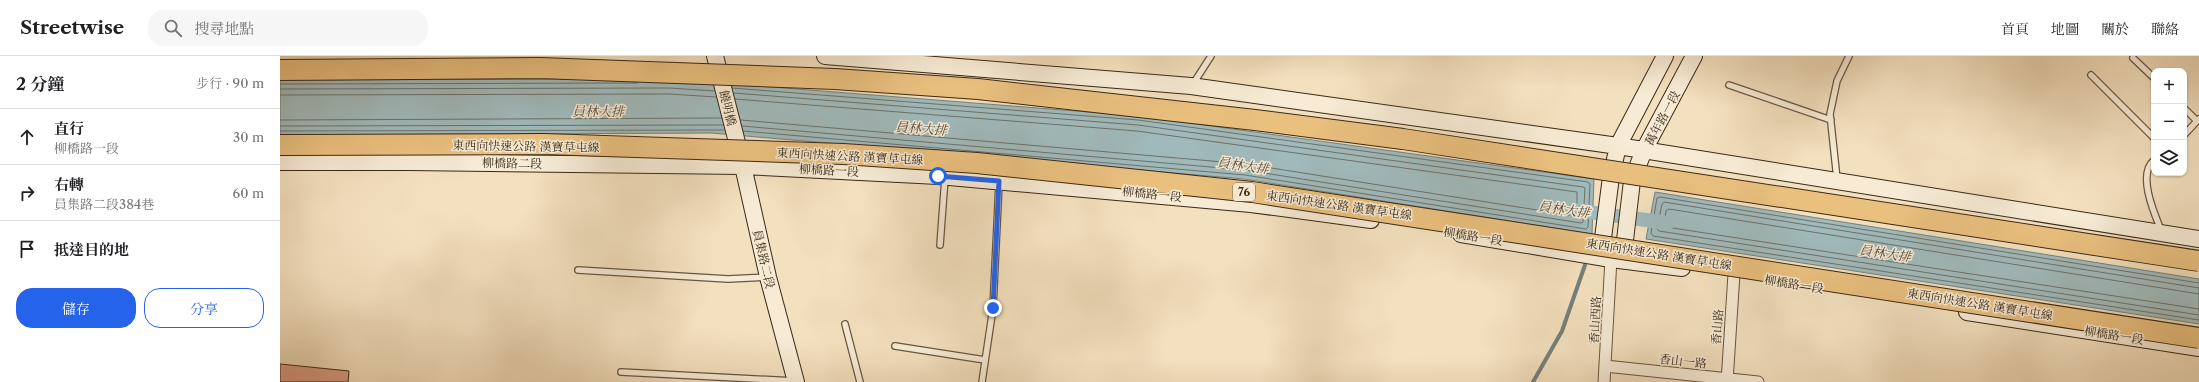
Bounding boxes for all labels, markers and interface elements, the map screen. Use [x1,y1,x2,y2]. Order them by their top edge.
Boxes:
search box [148,10,428,46]
text: Streetwise [20,16,124,39]
icon: search [162,17,184,39]
text: 搜尋地點 [194,19,254,38]
text: 首頁 [2001,20,2029,38]
text: 地圖 [2051,20,2079,38]
text: 關於 [2101,20,2129,38]
text: 聯絡 [2151,20,2179,38]
map controls [2151,68,2187,176]
button: + [2151,68,2187,104]
text: 2 分鐘 [16,74,64,94]
text: 步行 · 90 m [196,75,264,91]
street label: 萬年路一段 [1641,88,1683,148]
street label: 饒明橋 [716,89,740,127]
water label: 員林大排 [572,103,626,119]
button: − [2151,104,2187,140]
water label: 員林大排 [894,118,949,138]
text: 直行 [54,119,84,138]
icon: ahead [16,126,38,148]
text: 30 m [233,129,264,145]
street label: 東西向快速公路 漢寶草屯線 [452,137,600,155]
text: 柳橋路一段 [54,140,119,156]
button: layers [2151,140,2187,176]
street label: 東西向快速公路 漢寶草屯線 [776,145,924,167]
water label: 員林大排 [1216,153,1272,177]
street label: 柳橋路二段 [482,155,542,171]
street label: 柳橋路一段 [799,161,859,179]
route start [929,167,947,185]
text: 右轉 [54,175,84,194]
icon: right [16,182,38,204]
street label: 柳橋路一段 [1121,183,1183,205]
road number: 76 [1233,183,1255,201]
text: 60 m [233,185,264,201]
street label: 東西向快速公路 漢寶草屯線 [1265,187,1413,223]
text: 員集路二段384巷 [54,196,154,212]
water label: 員林大排 [1537,197,1593,221]
street label: 柳橋路一段 [1442,224,1504,248]
street label: 員集路二段 [750,228,778,290]
street label: 東西向快速公路 漢寶草屯線 [1585,235,1733,273]
icon: arrive [16,238,38,260]
text: 抵達目的地 [54,240,129,259]
water label: 員林大排 [1858,241,1914,265]
street label: 柳橋路一段 [1763,272,1825,296]
street label: 東西向快速公路 漢寶草屯線 [1906,285,2054,323]
button: 儲存 [16,288,136,328]
button: 分享 [144,288,264,328]
street label: 香山西路 [1586,296,1604,344]
route end [984,299,1002,317]
street label: 香山路 [1708,309,1726,345]
street label: 柳橋路一段 [2083,323,2145,347]
street label: 香山一路 [1658,351,1708,371]

